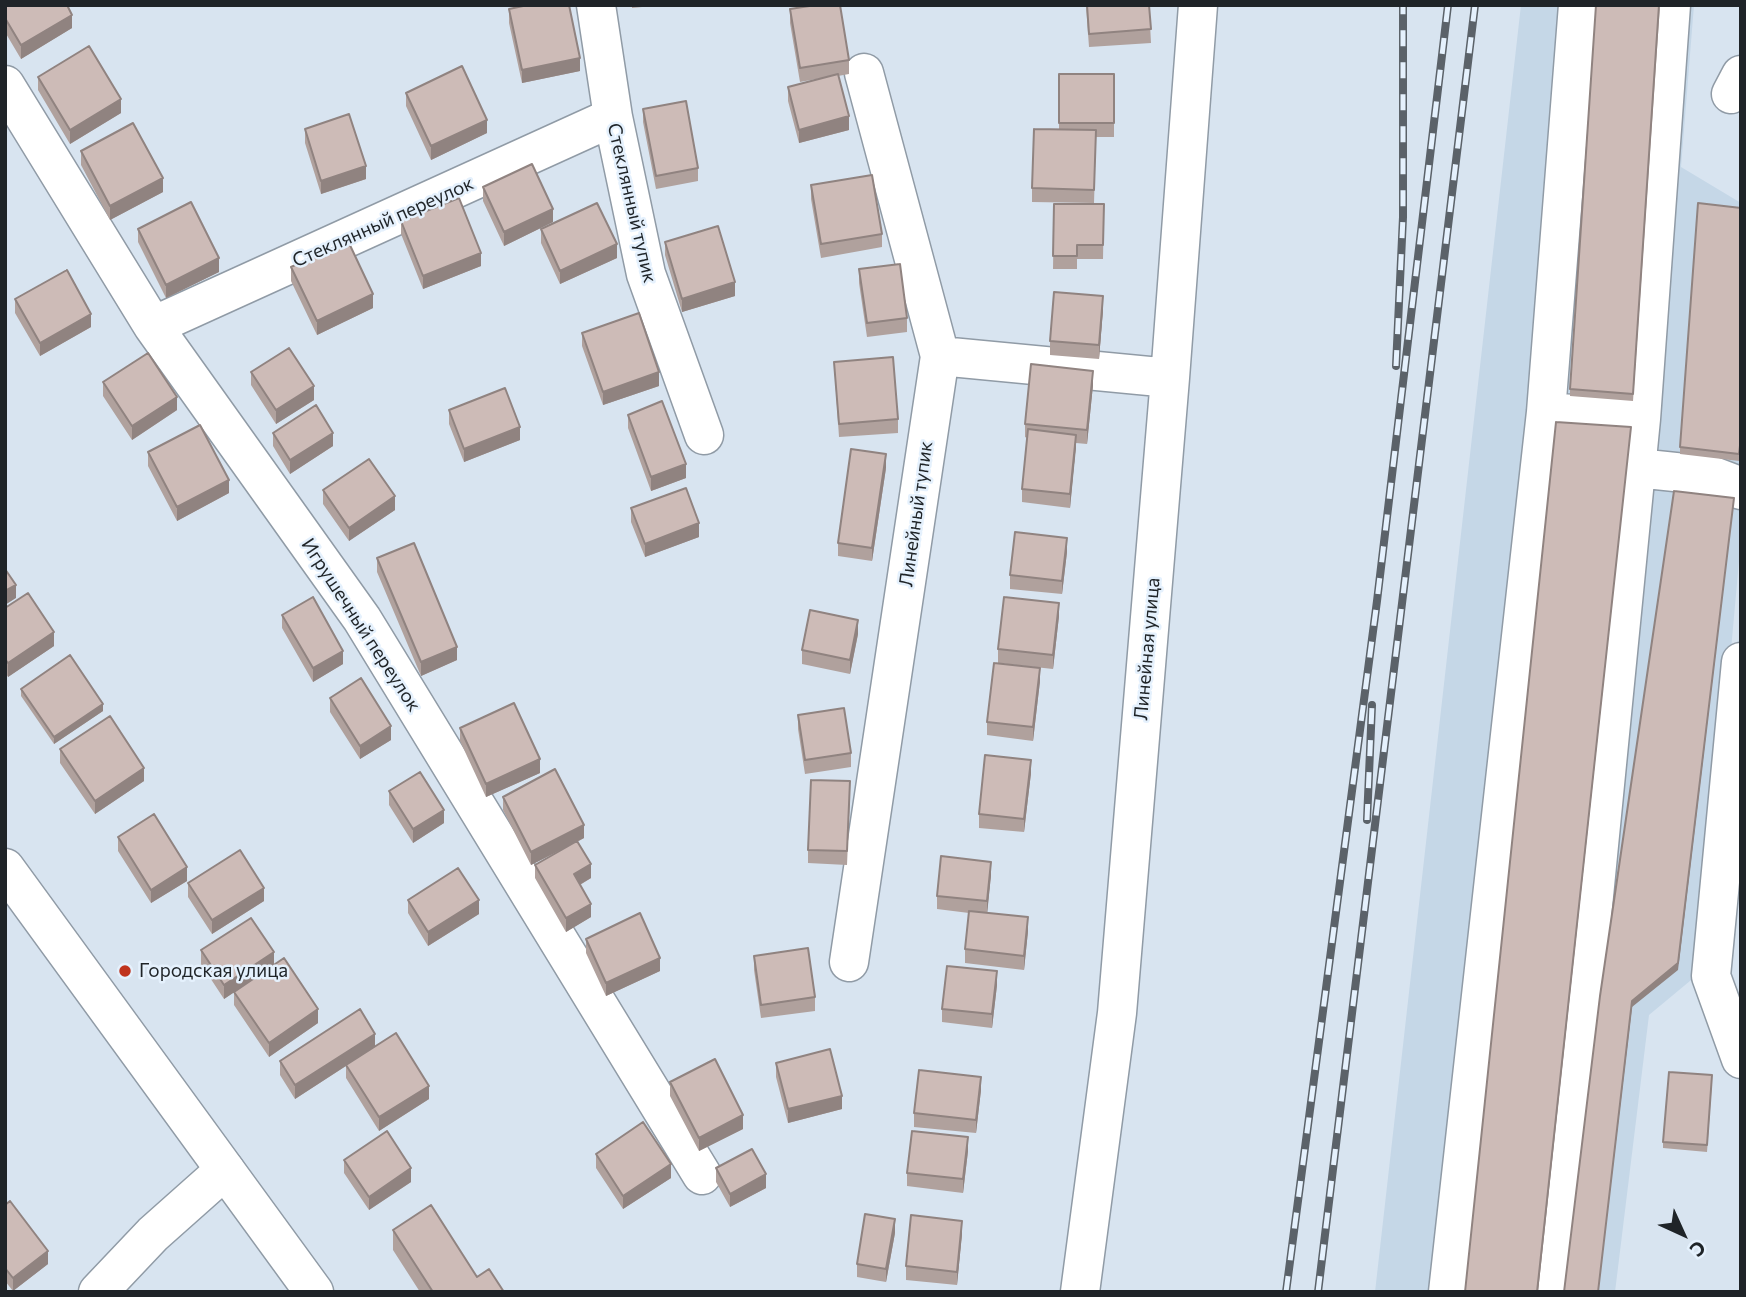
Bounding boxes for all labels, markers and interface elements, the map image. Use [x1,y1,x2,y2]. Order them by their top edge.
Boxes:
street label: Стеклянный тупик [603,121,661,285]
street label: Стеклянный переулок [289,172,477,272]
street label: Линейный тупик [895,440,937,588]
street label: Игрушечный переулок [296,534,426,716]
street label: Линейная улица [1129,577,1165,721]
place label: Городская улица [139,960,288,982]
marker: Городская улица [117,963,133,979]
north arrow [1648,1199,1718,1269]
text: С [1685,1236,1711,1262]

